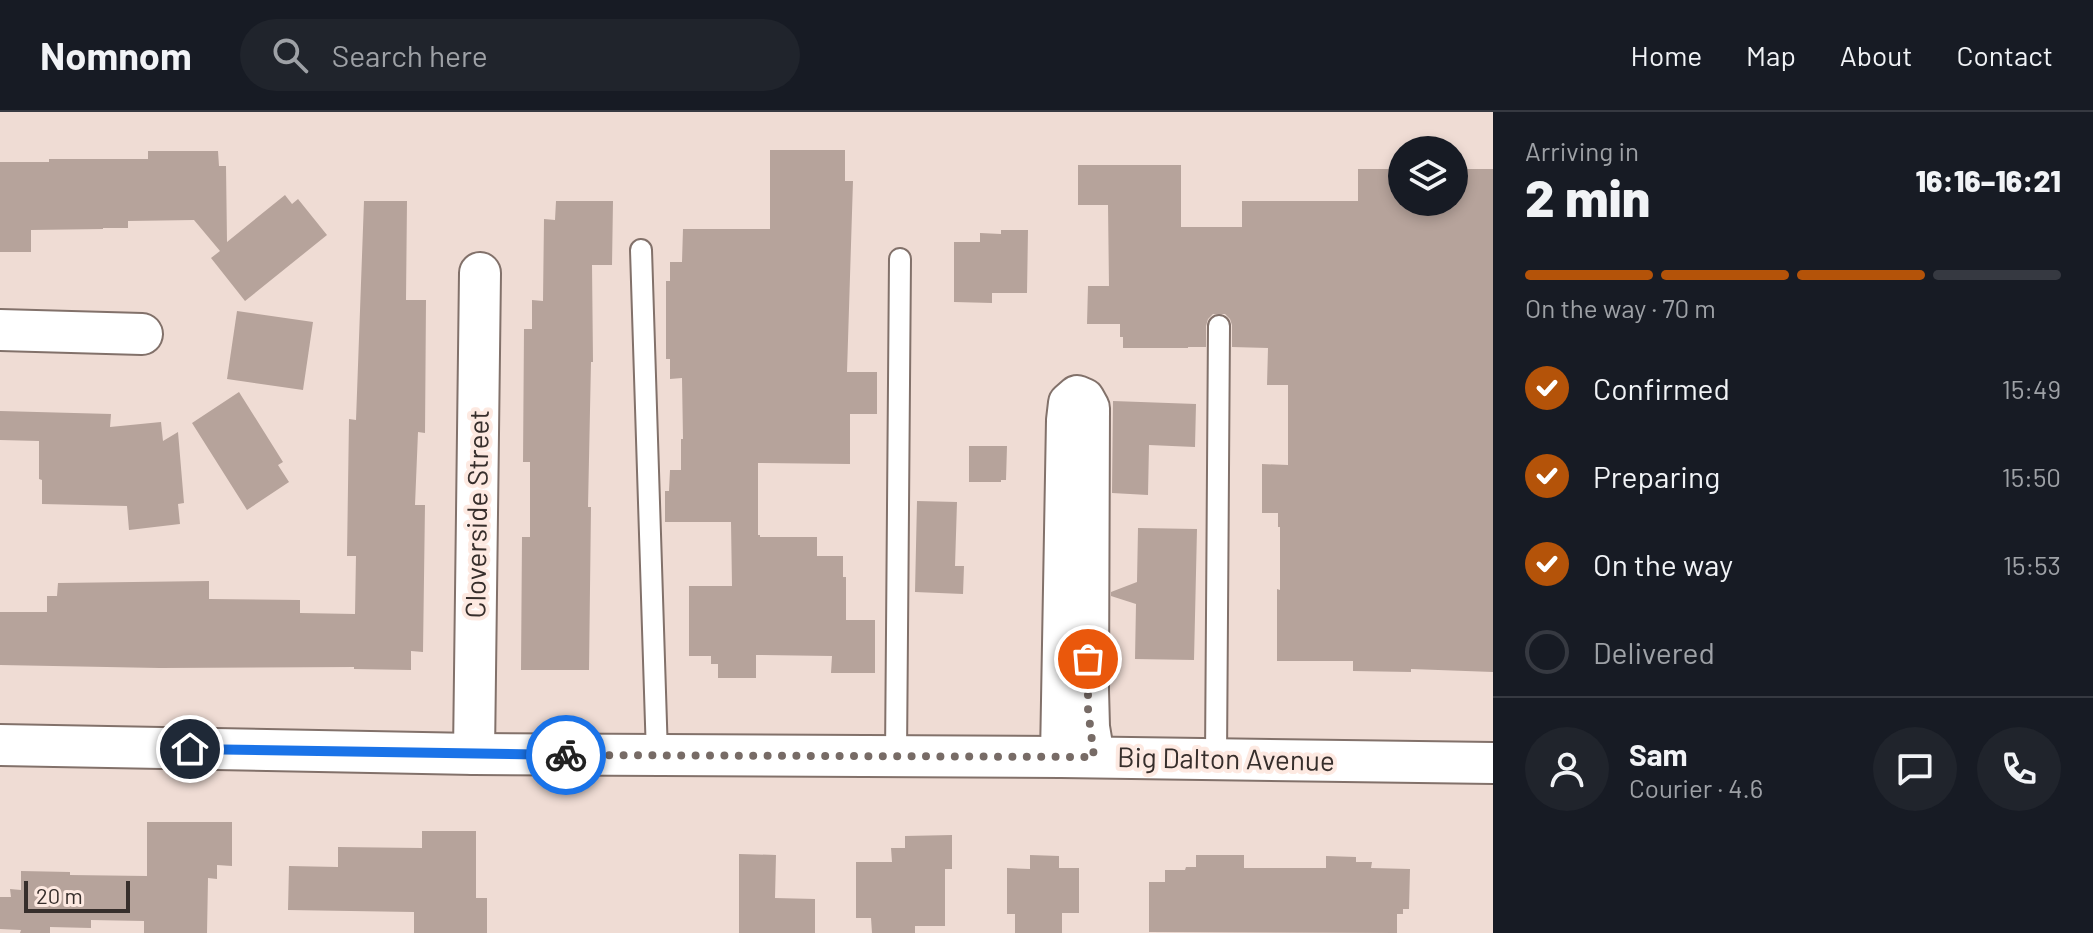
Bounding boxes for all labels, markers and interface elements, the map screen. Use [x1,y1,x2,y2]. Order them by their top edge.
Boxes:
search box [240,19,800,91]
text: Nomnom [40,32,192,78]
icon: search [268,33,312,77]
text: Search here [332,37,488,73]
text: Home [1631,38,1702,72]
text: Map [1746,38,1796,72]
text: About [1840,38,1912,72]
text: Contact [1956,38,2053,72]
text: Arriving in [1525,135,1639,166]
map controls [1388,136,1468,216]
button: layers [1388,136,1468,216]
text: 16:16–16:21 [1915,162,2061,198]
text: 2 min [1525,165,1650,227]
text: On the way · 70 m [1525,292,1716,323]
icon: check [1525,366,1569,410]
text: Confirmed [1593,370,1730,406]
text: 15:49 [2002,373,2061,404]
street label: Cloverside Street [457,409,495,619]
icon: check [1525,454,1569,498]
text: Preparing [1593,458,1720,494]
text: 15:50 [2002,461,2061,492]
icon: check [1525,542,1569,586]
text: On the way [1593,546,1733,582]
text: 15:53 [2003,549,2061,580]
pin [1054,625,1122,693]
text: Delivered [1593,634,1715,670]
icon: bag [1066,637,1110,681]
pin [156,715,224,783]
courier [526,715,606,795]
icon: home [168,727,212,771]
button: person [1525,727,1609,811]
button: chat [1873,727,1957,811]
button: phone [1977,727,2061,811]
icon: bike [544,733,588,777]
text: Sam [1629,736,1688,772]
street label: Big Dalton Avenue [1117,739,1335,777]
text: Courier · 4.6 [1629,772,1763,803]
scale bar [24,877,130,913]
text: 20 m [36,882,83,908]

